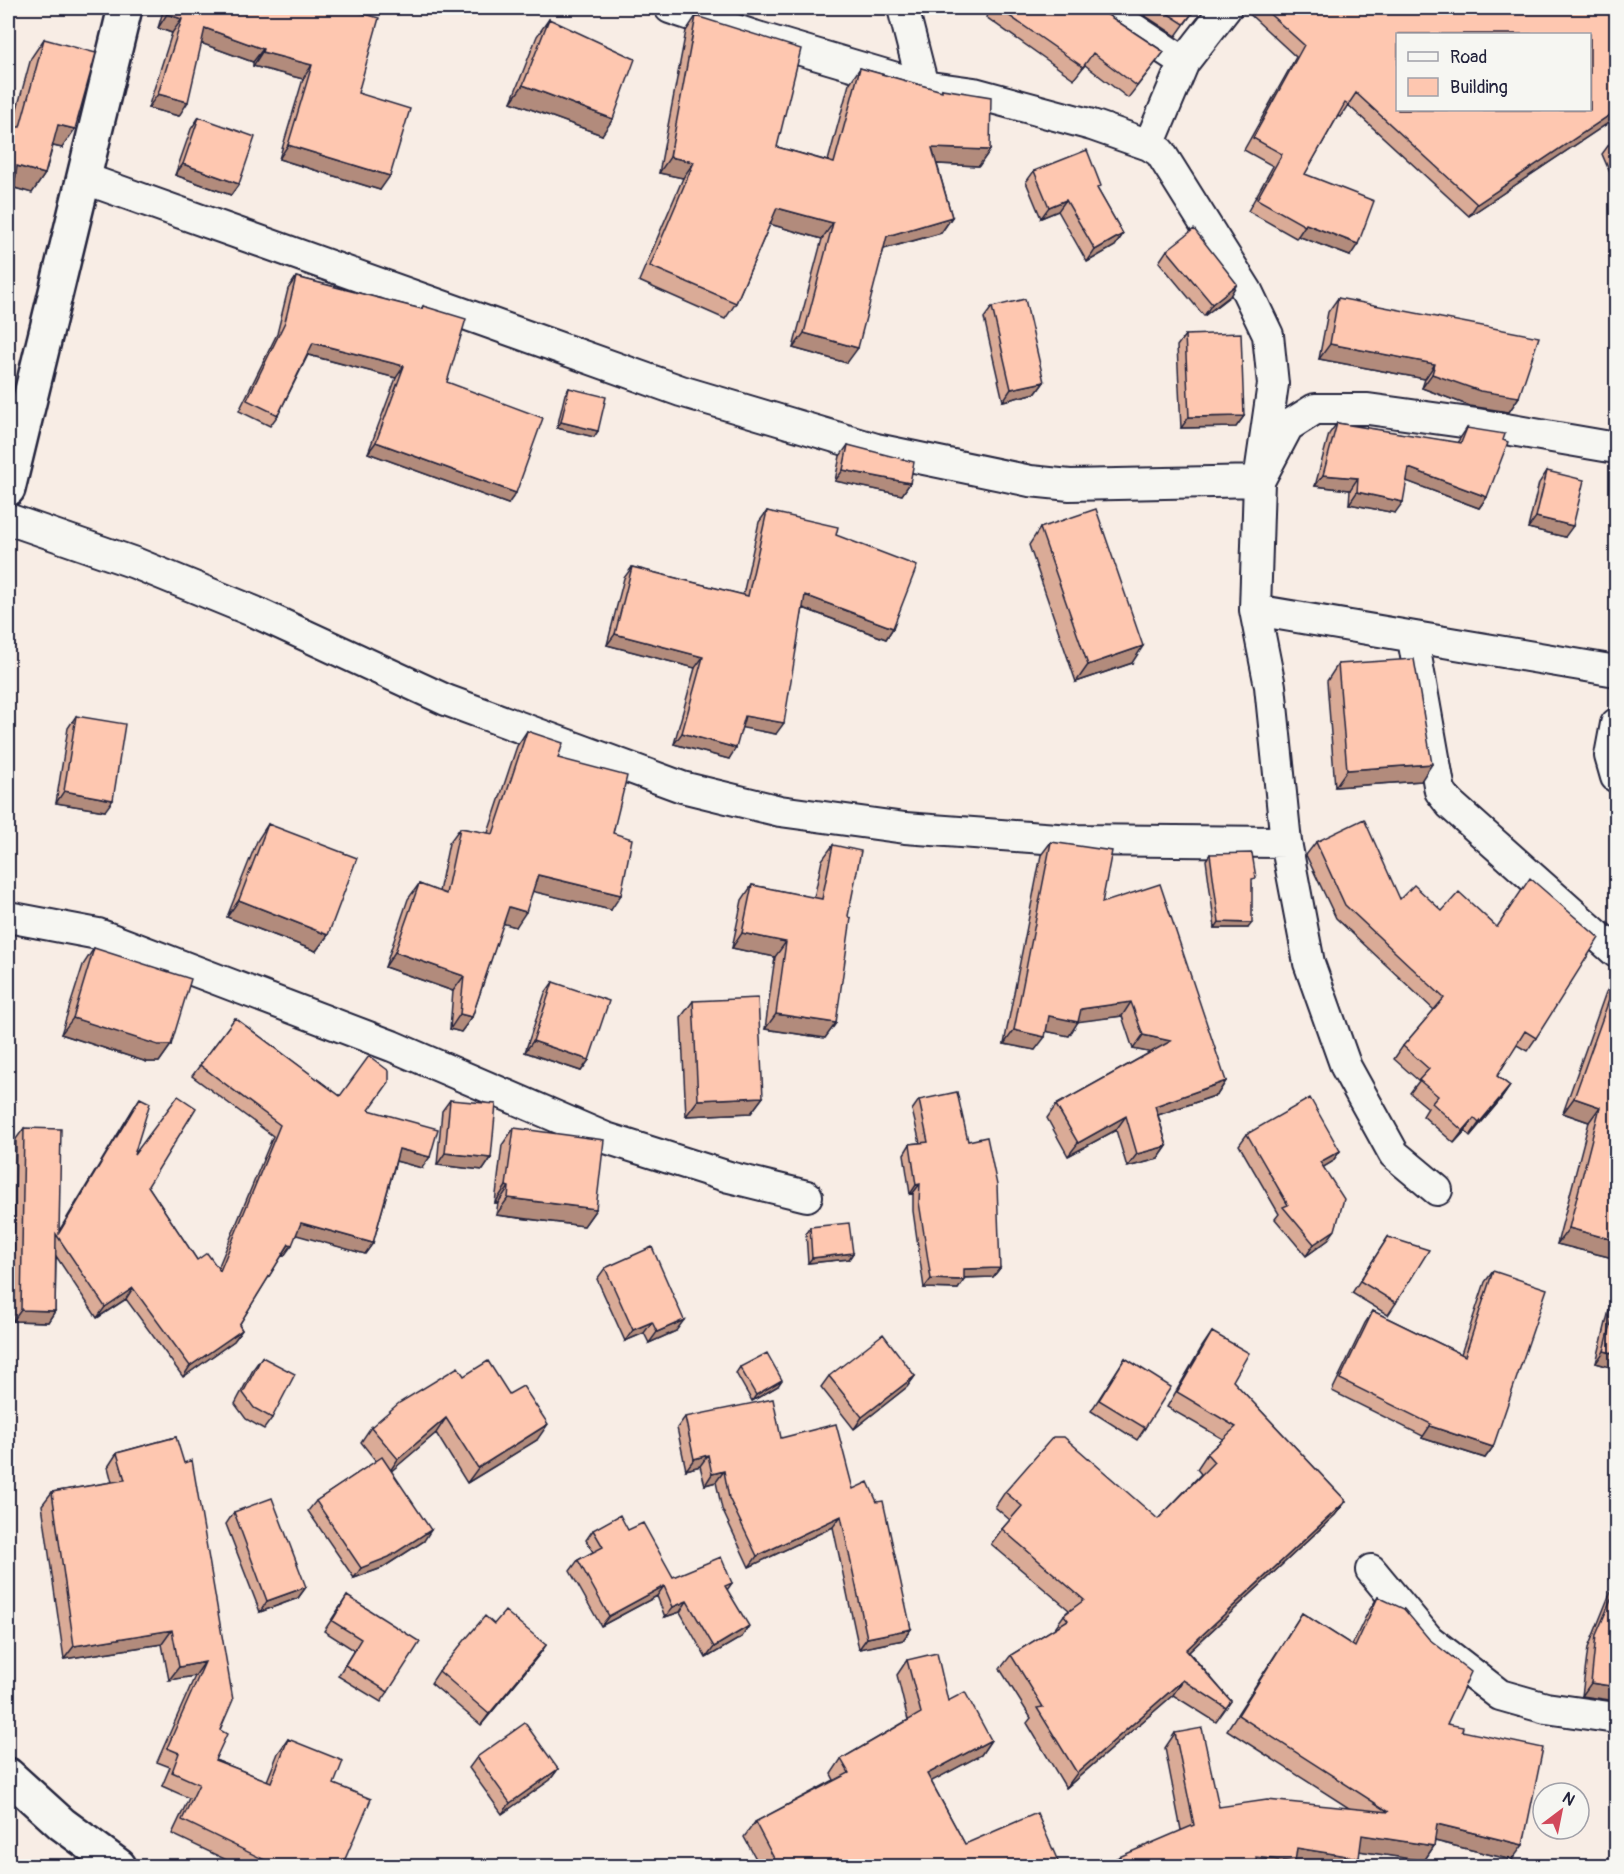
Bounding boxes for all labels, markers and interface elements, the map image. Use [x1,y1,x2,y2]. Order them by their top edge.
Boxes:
legend [1396,33,1591,111]
text: Road [1450,46,1487,69]
text: Building [1450,76,1508,99]
north arrow [1531,1781,1591,1841]
text: N [1559,1788,1578,1811]

